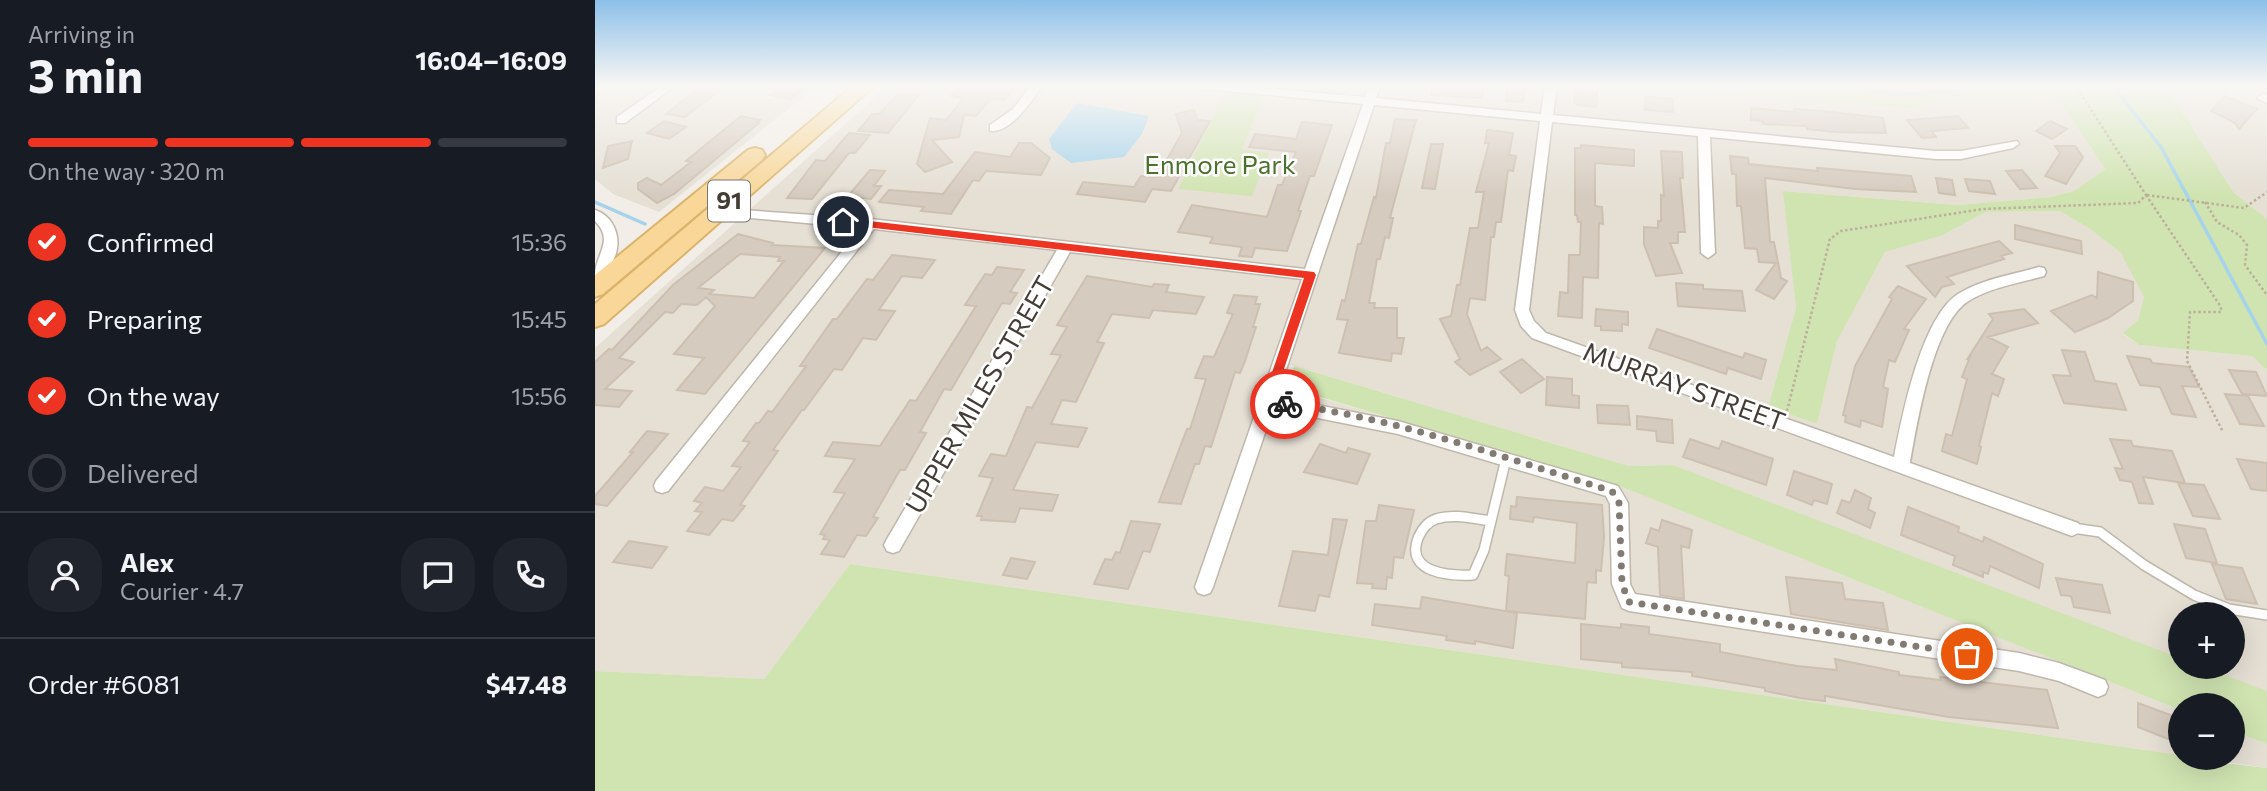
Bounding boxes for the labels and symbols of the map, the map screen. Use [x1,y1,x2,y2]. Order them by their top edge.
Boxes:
park label: Enmore Park [1144,148,1296,179]
road number: 91 [708,181,750,222]
pin [813,192,873,252]
street label: UPPER MILES STREET [898,270,1059,518]
street label: MURRAY STREET [1579,335,1790,437]
courier [1250,369,1320,439]
pin [1937,624,1997,684]

